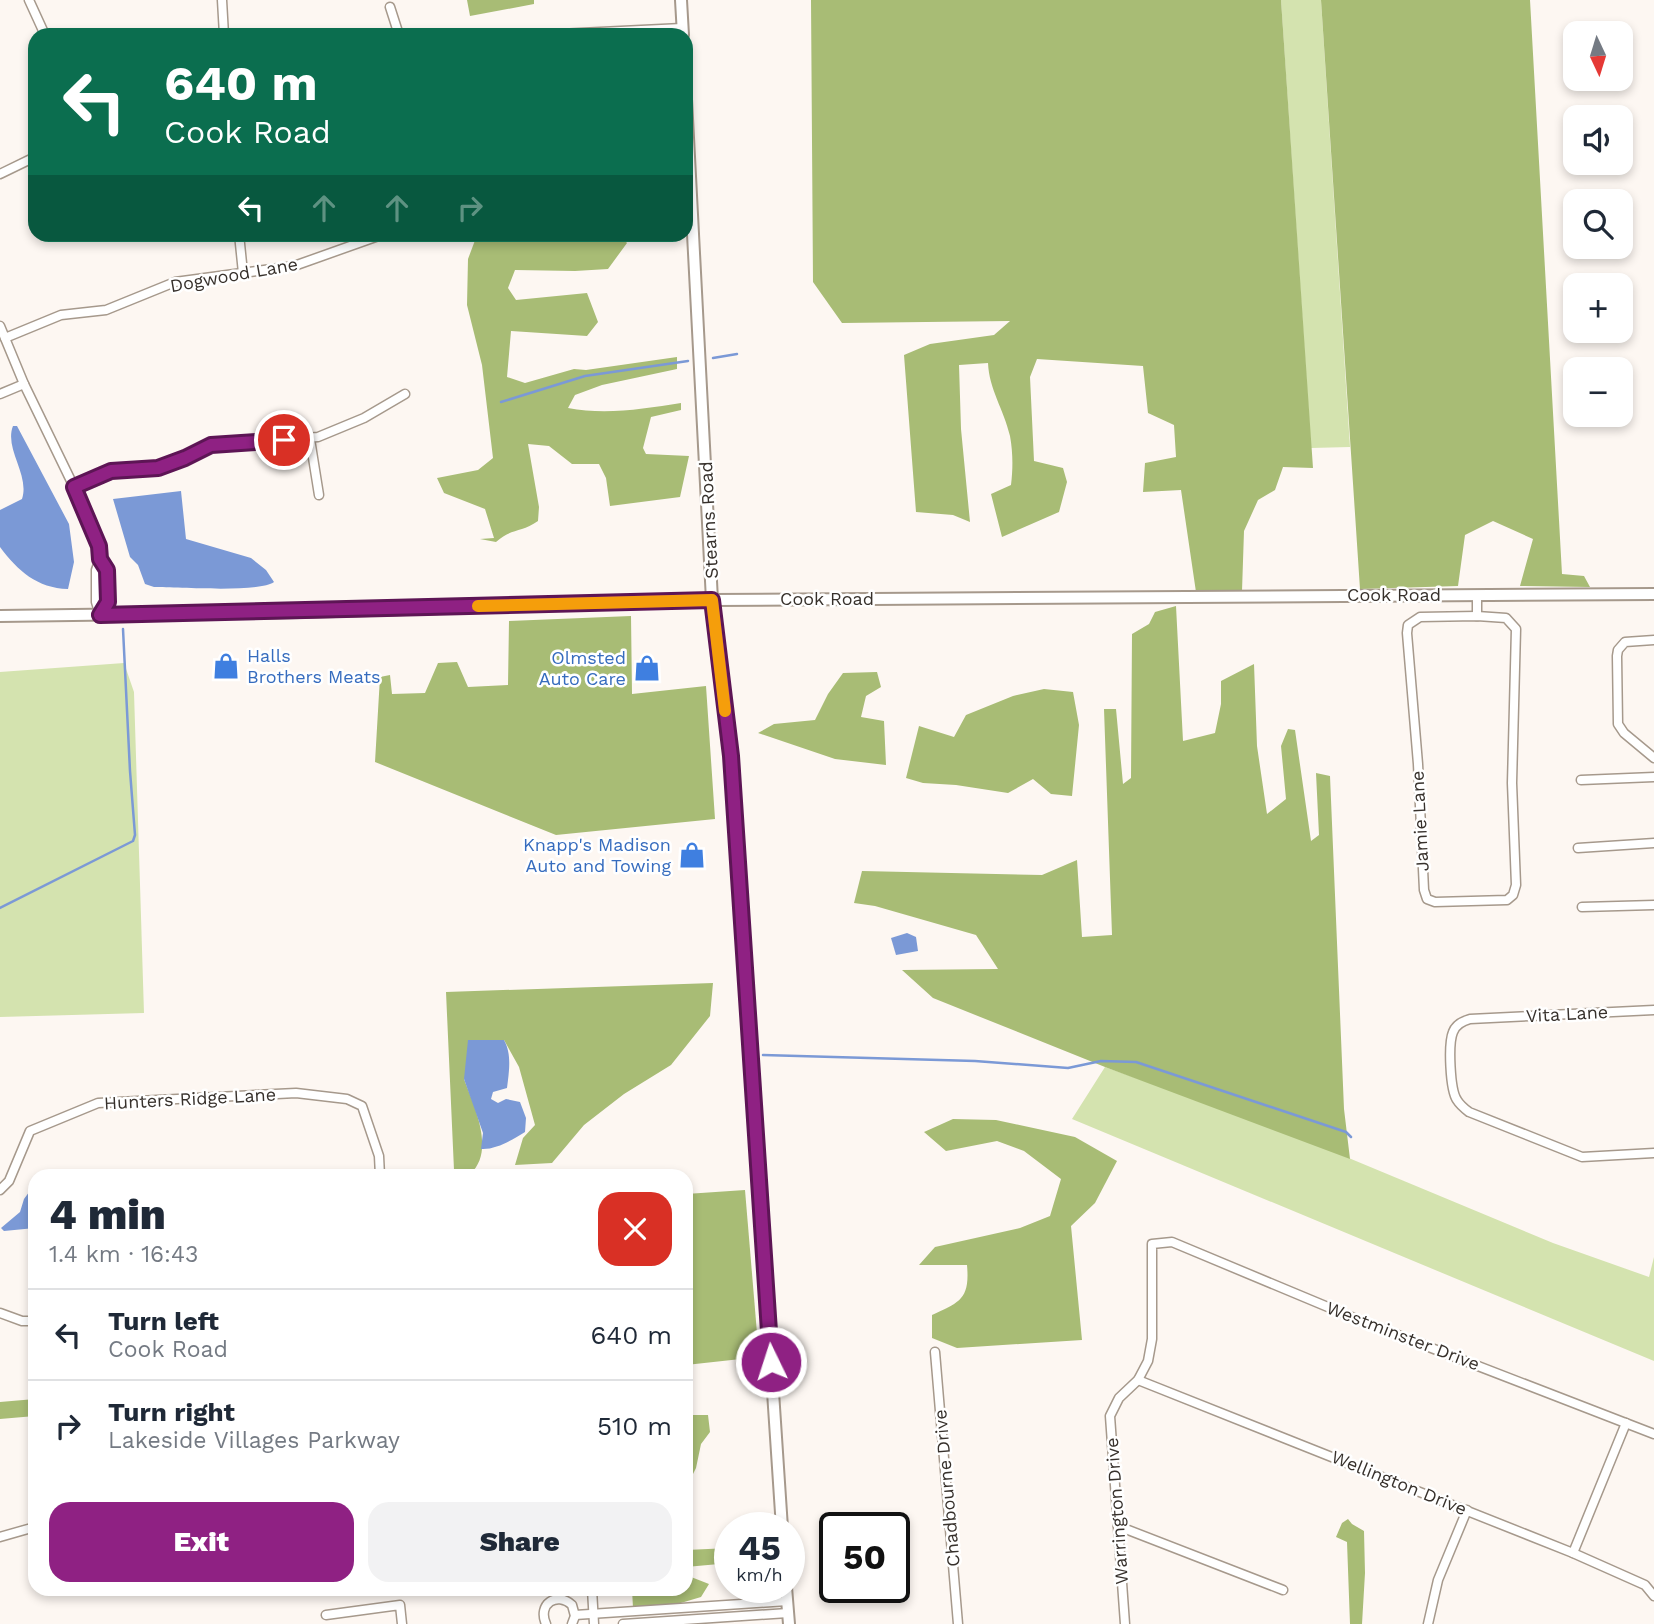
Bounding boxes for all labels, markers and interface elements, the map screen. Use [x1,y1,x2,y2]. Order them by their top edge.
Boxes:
north arrow [1563,21,1633,91]
map controls [1563,21,1633,427]
text: 640 m [164,54,318,112]
icon: left [49,56,140,147]
button: sound [1563,105,1633,175]
text: Cook Road [164,113,331,151]
icon: left [232,189,270,227]
icon: ahead [305,189,343,227]
icon: ahead [378,189,416,227]
icon: right [451,189,489,227]
button: search [1563,189,1633,259]
street label: Dogwood Lane [168,253,299,296]
button: + [1563,273,1633,343]
button: − [1563,357,1633,427]
pin [254,410,314,470]
icon: arrive [265,421,303,459]
street label: Stearns Road [695,461,722,579]
street label: Cook Road [1347,584,1441,605]
street label: Cook Road [780,588,874,609]
place label: Halls Brothers Meats [247,645,381,687]
place label: Olmsted Auto Care [539,647,626,689]
shop icon: Halls Brothers Meats [211,651,241,681]
shop icon: Olmsted Auto Care [632,653,662,683]
street label: Jamie Lane [1406,770,1433,872]
place label: Knapp's Madison Auto and Towing [523,834,671,876]
shop icon: Knapp's Madison Auto and Towing [677,840,707,870]
street label: Vita Lane [1525,1001,1609,1026]
street label: Hunters Ridge Lane [103,1084,277,1113]
text: 4 min [49,1190,166,1239]
button: close [598,1192,672,1266]
text: 1.4 km · 16:43 [49,1241,198,1268]
street label: Westminster Drive [1324,1297,1483,1374]
text: Turn left [108,1306,219,1336]
icon: left [49,1316,87,1354]
text: 640 m [590,1320,672,1350]
position arrow [734,1325,808,1399]
text: Cook Road [108,1336,228,1363]
text: Turn right [108,1397,235,1427]
icon: right [49,1407,87,1445]
street label: Chadbourne Drive [929,1408,964,1568]
text: 510 m [597,1411,672,1441]
text: Lakeside Villages Parkway [108,1427,400,1454]
street label: Warrington Drive [1101,1437,1132,1585]
street label: Wellington Drive [1329,1446,1470,1519]
button: Exit [49,1502,354,1582]
button: Share [368,1502,672,1582]
speed limit sign: 50 [819,1512,910,1603]
text: 45 [738,1527,781,1569]
text: km/h [736,1564,783,1585]

